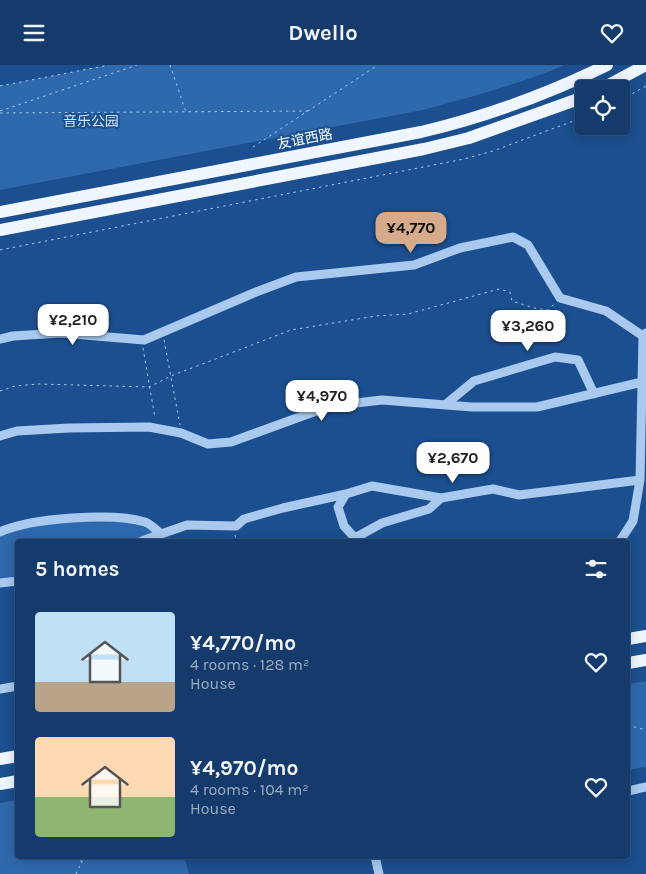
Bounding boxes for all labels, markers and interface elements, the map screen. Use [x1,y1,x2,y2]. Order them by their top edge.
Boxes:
icon: menu [20,19,48,47]
icon: heart [598,19,626,47]
text: Dwello [288,20,358,46]
map controls [575,80,630,135]
button: locate [575,80,630,135]
park label: 音乐公园 [63,113,119,130]
street label: 友谊西路 [276,125,334,153]
pin: ¥4,770 [370,211,452,254]
text: ¥4,770 [387,218,436,237]
pin: ¥2,210 [32,303,114,346]
pin: ¥3,260 [487,309,569,352]
text: ¥2,210 [49,310,97,329]
text: ¥3,260 [502,316,554,335]
pin: ¥4,970 [281,379,363,422]
text: ¥4,970 [297,386,347,405]
pin: ¥2,670 [412,441,494,484]
text: ¥2,670 [428,448,478,467]
icon: filters [582,555,610,583]
text: 5 homes [35,557,120,581]
text: ¥4,770/mo [190,631,296,655]
icon: home [75,632,135,692]
icon: heart [582,648,610,676]
text: 4 rooms · 128 m² [190,655,309,674]
text: House [190,674,236,693]
text: ¥4,970/mo [190,756,298,780]
icon: home [75,757,135,817]
icon: heart [582,773,610,801]
text: 4 rooms · 104 m² [190,780,309,799]
text: House [190,799,236,818]

